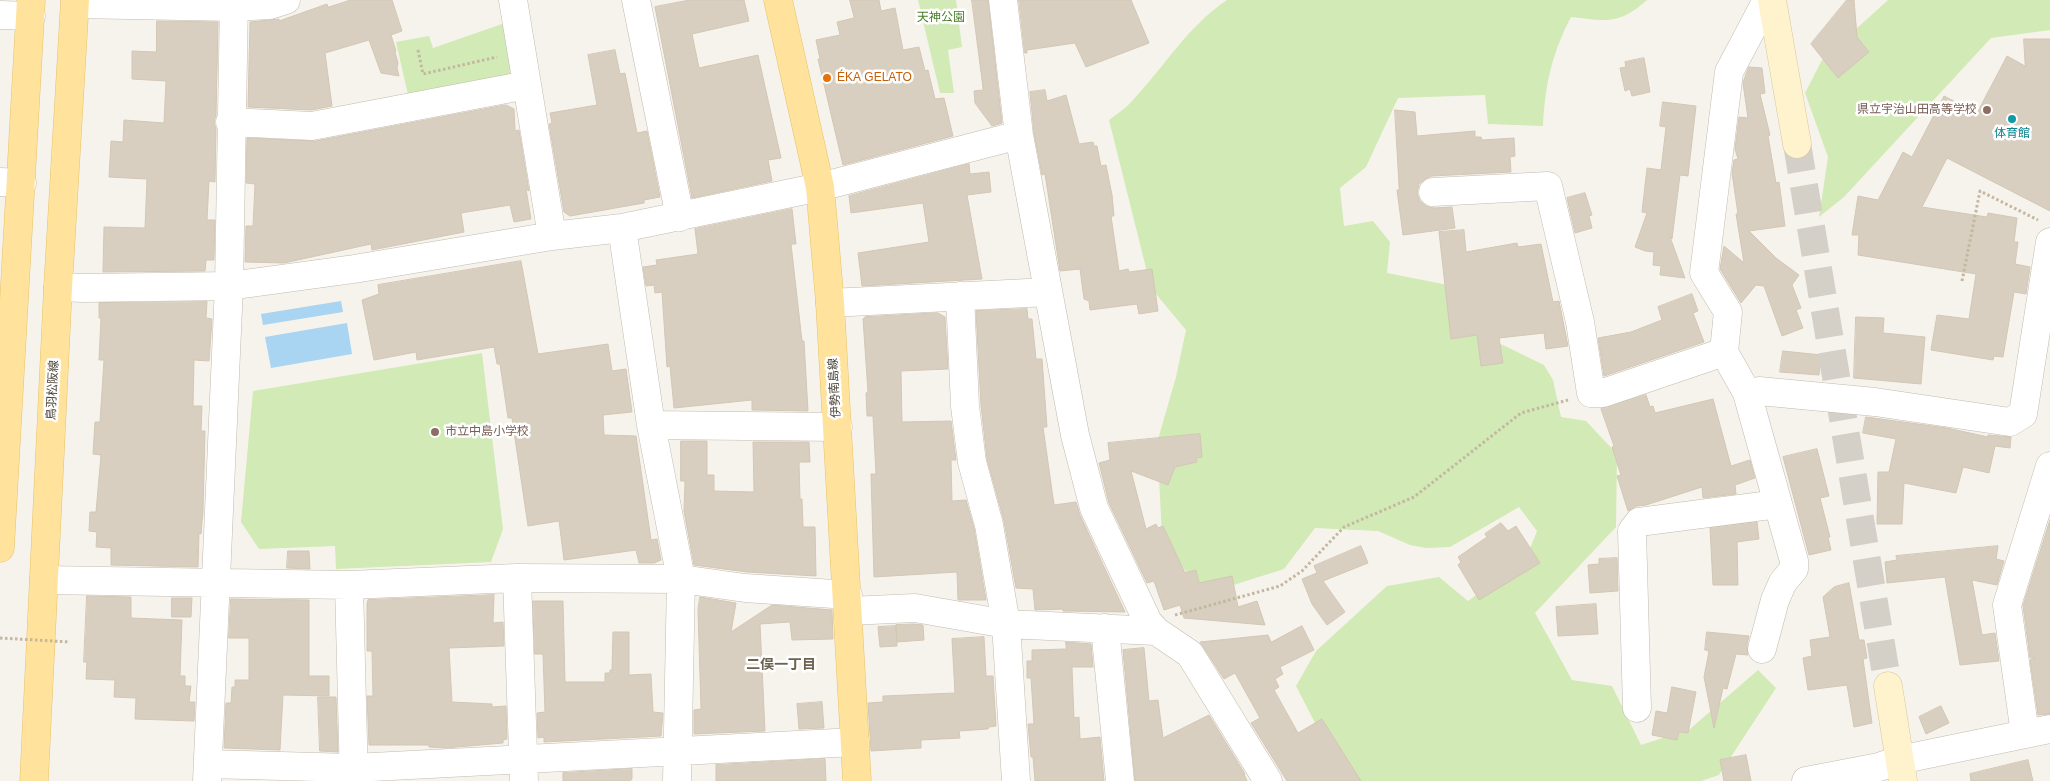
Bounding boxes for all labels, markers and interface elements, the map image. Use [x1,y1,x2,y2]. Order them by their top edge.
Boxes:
park label: 天神公園 [917,11,965,25]
place label: ÉKA GELATO [837,71,912,85]
marker: ÉKA GELATO [821,72,833,84]
place label: 県立宇治山田高等学校 [1857,103,1977,117]
marker: 県立宇治山田高等学校 [1981,104,1993,116]
marker: 体育館 [2006,113,2018,125]
place label: 体育館 [1994,127,2030,141]
street label: 伊勢南島線 [826,358,844,418]
street label: 鳥羽松阪線 [44,360,62,420]
place label: 市立中島小学校 [445,425,529,439]
marker: 市立中島小学校 [429,426,441,438]
district label: 二俣一丁目 [746,657,816,673]

